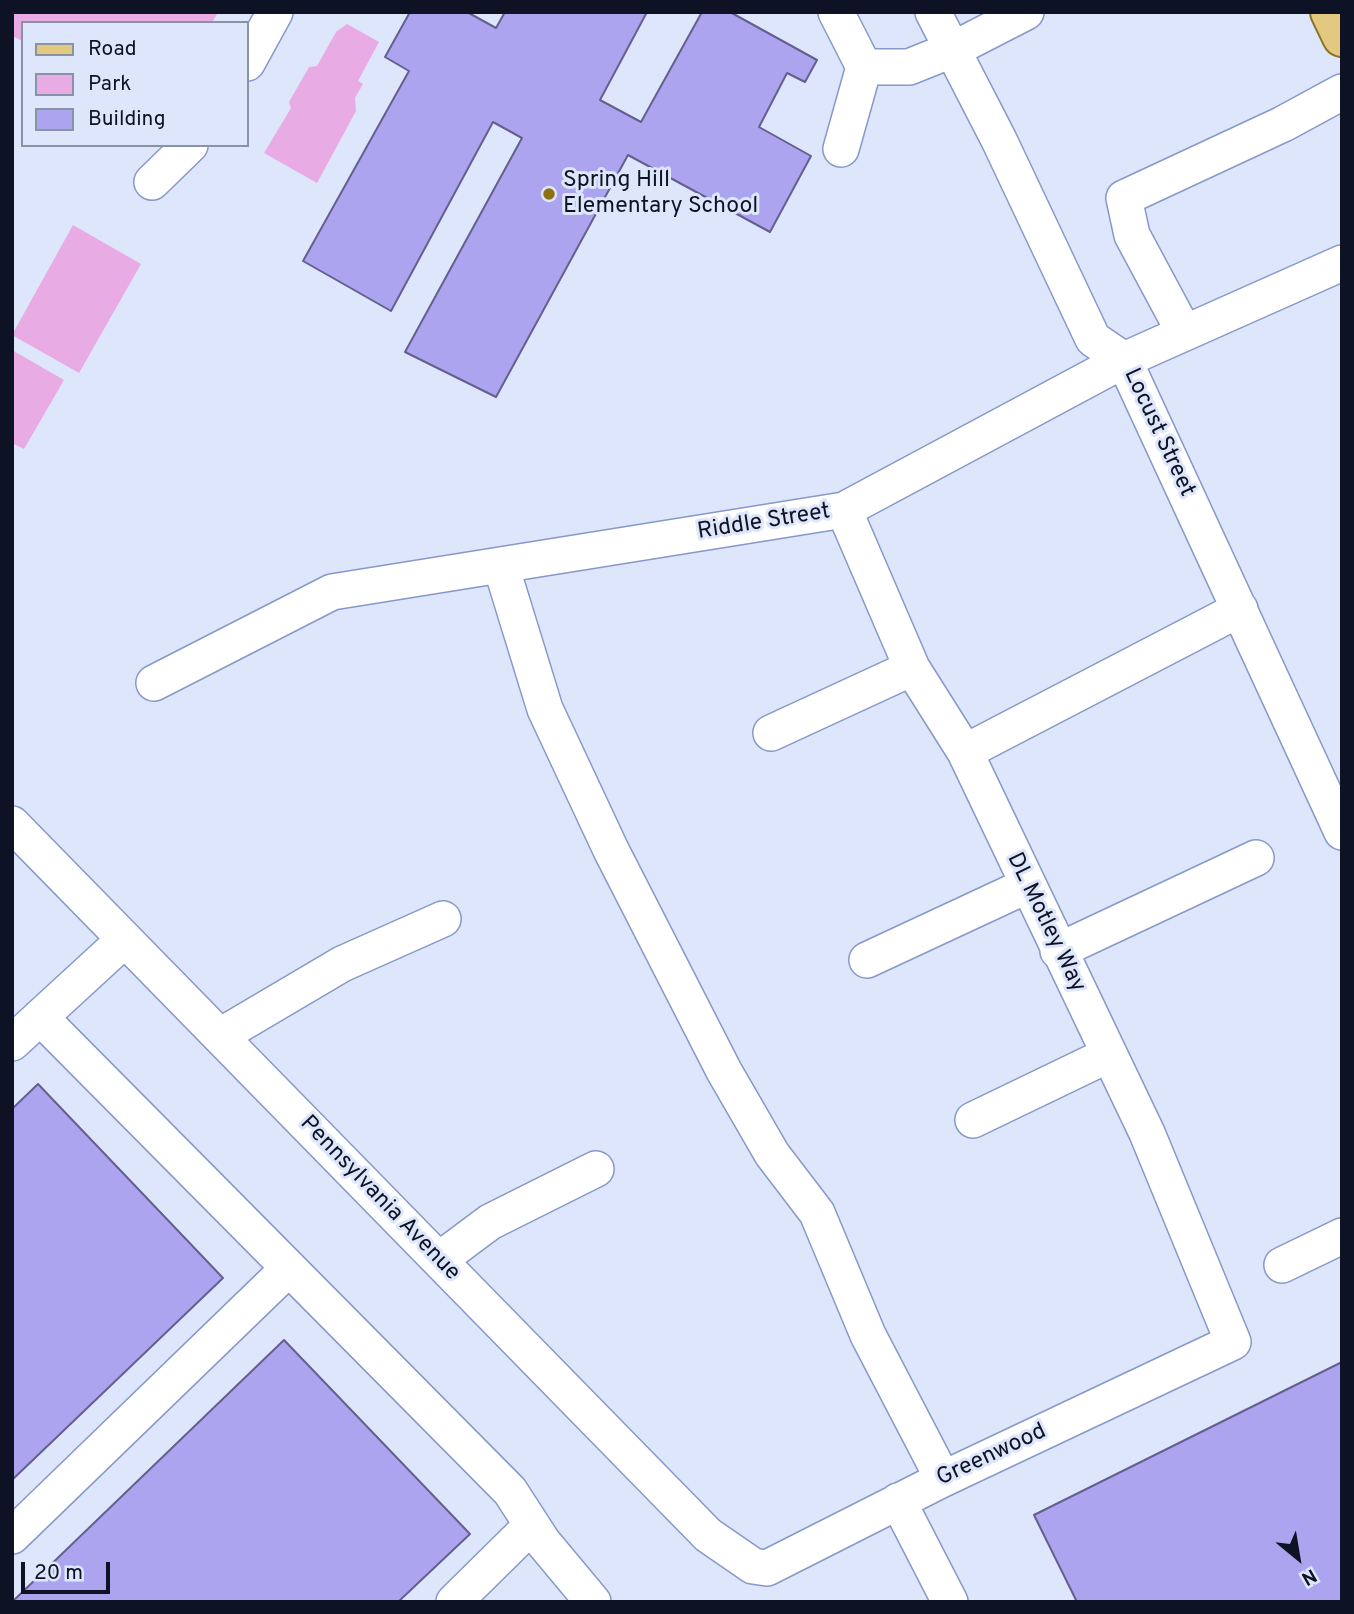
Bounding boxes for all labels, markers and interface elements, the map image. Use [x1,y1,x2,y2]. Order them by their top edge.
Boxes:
legend [21,21,248,147]
text: Road [88,36,137,63]
text: Park [88,71,131,98]
text: Building [88,106,166,133]
place label: Spring Hill Elementary School [563,167,758,221]
marker: Spring Hill Elementary School [541,186,557,202]
street label: Locust Street [1116,365,1200,501]
street label: Riddle Street [696,499,832,547]
street label: DL Motley Way [999,849,1091,997]
street label: Pennsylvania Avenue [293,1111,465,1287]
street label: Greenwood [933,1419,1051,1493]
north arrow [1263,1523,1333,1593]
scale bar [24,1548,114,1592]
text: 20 m [34,1560,83,1587]
text: N [1297,1562,1320,1590]

